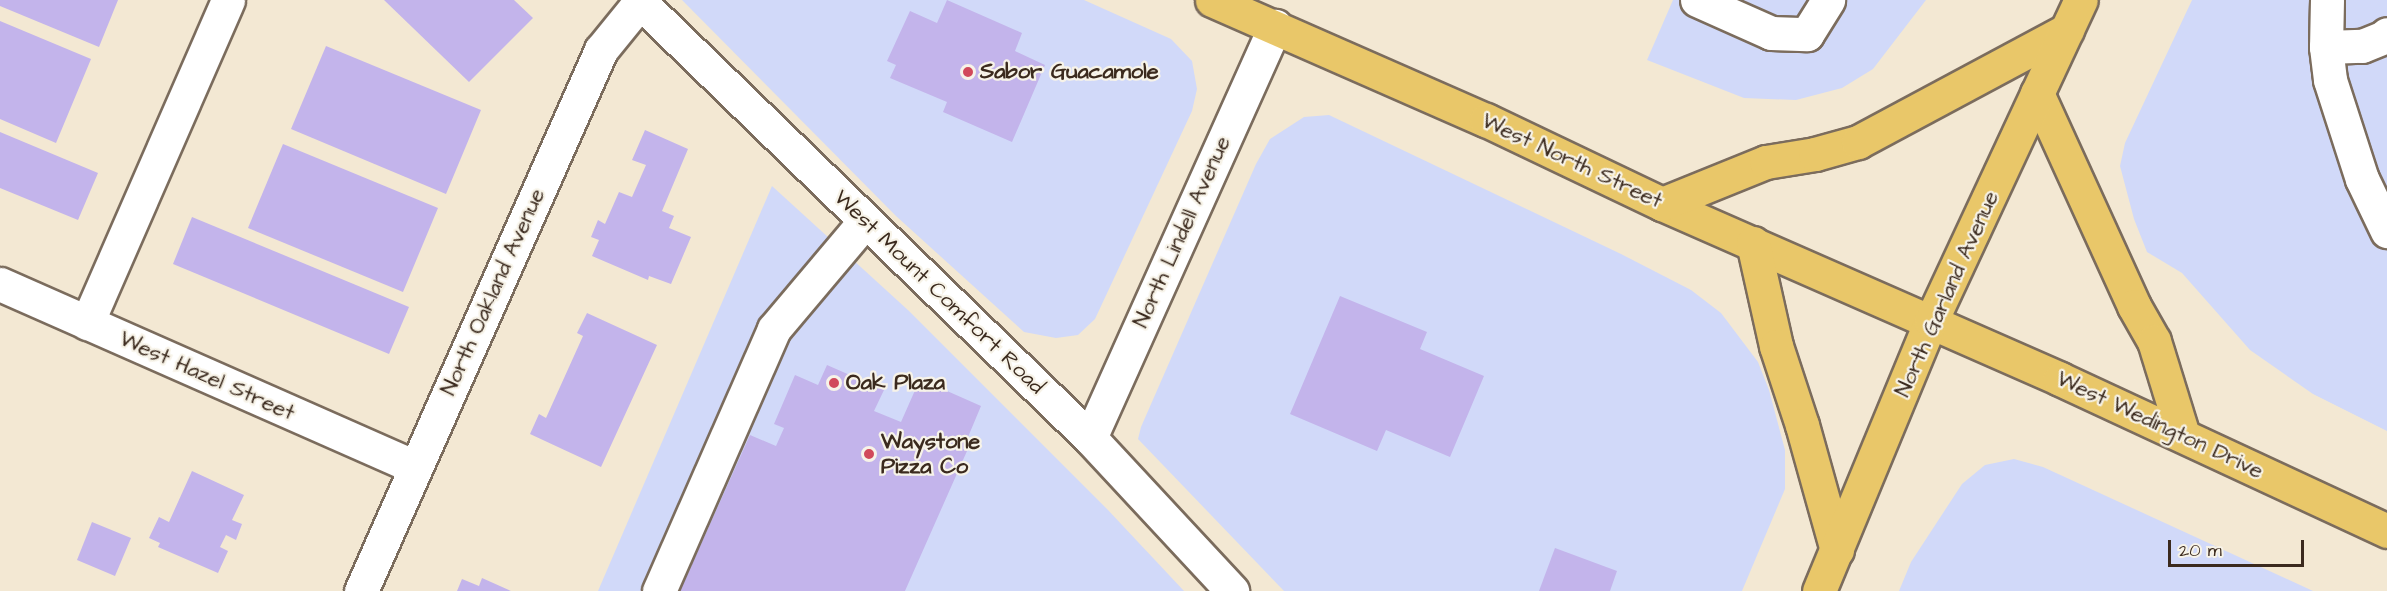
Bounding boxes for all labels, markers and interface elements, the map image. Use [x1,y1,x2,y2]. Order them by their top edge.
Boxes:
place label: Sabor Guacamole [980,59,1159,85]
marker: Sabor Guacamole [961,65,975,79]
street label: West North Street [1478,108,1666,214]
street label: North Lindell Avenue [1128,132,1236,332]
street label: West Mount Comfort Road [828,184,1050,400]
street label: North Oakland Avenue [435,185,551,399]
street label: North Garland Avenue [1890,187,2004,401]
street label: West Hazel Street [115,326,299,426]
street label: West Wedington Drive [2052,365,2268,485]
place label: Oak Plaza [846,370,945,396]
marker: Oak Plaza [827,376,841,390]
place label: Waystone Pizza Co [881,428,980,480]
marker: Waystone Pizza Co [862,447,876,461]
scale bar [2171,528,2308,566]
text: 20 m [2179,538,2222,563]

